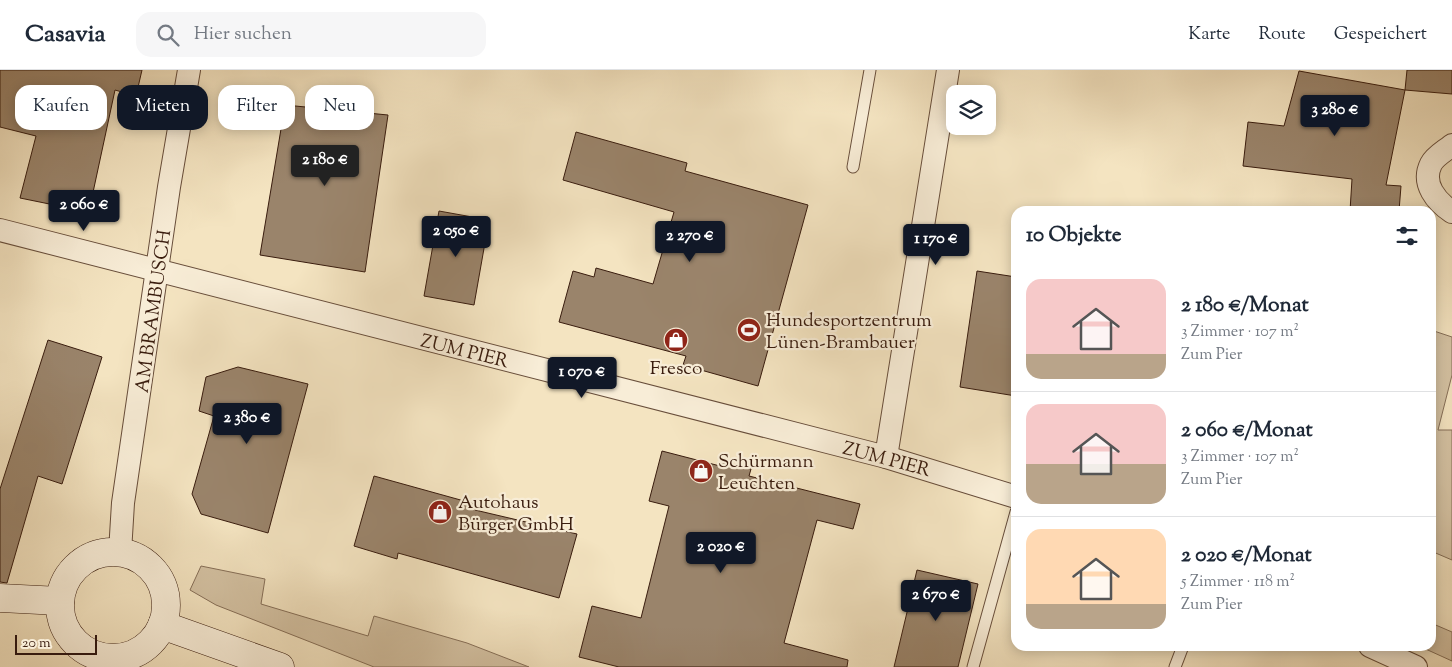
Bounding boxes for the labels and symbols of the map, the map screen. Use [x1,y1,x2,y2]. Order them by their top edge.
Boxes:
pin: 3 280 € [1289,94,1381,137]
pin: 2 180 € [279,144,371,187]
pin: 2 060 € [38,190,130,232]
pin: 2 050 € [410,216,502,258]
pin: 2 270 € [644,220,736,263]
pin: 1 170 € [890,224,982,266]
street label: AM BRAMBUSCH [130,228,179,395]
place label: Hundesportzentrum Lünen-Brambauer [766,308,932,357]
sports icon: Hundesportzentrum Lünen-Brambauer [736,317,762,343]
shop icon: Fresco [663,327,689,353]
street label: ZUM PIER [418,328,512,376]
pin: 1 070 € [536,356,628,399]
place label: Fresco [650,356,702,383]
pin: 2 380 € [201,402,293,445]
street label: ZUM PIER [840,436,934,485]
place label: Schürmann Leuchten [718,449,814,498]
shop icon: Schürmann Leuchten [688,458,714,484]
place label: Autohaus Bürger GmbH [458,490,574,539]
shop icon: Autohaus Bürger GmbH [427,499,453,525]
pin: 2 020 € [675,532,767,574]
pin: 2 670 € [890,580,982,622]
scale bar [15,632,98,655]

